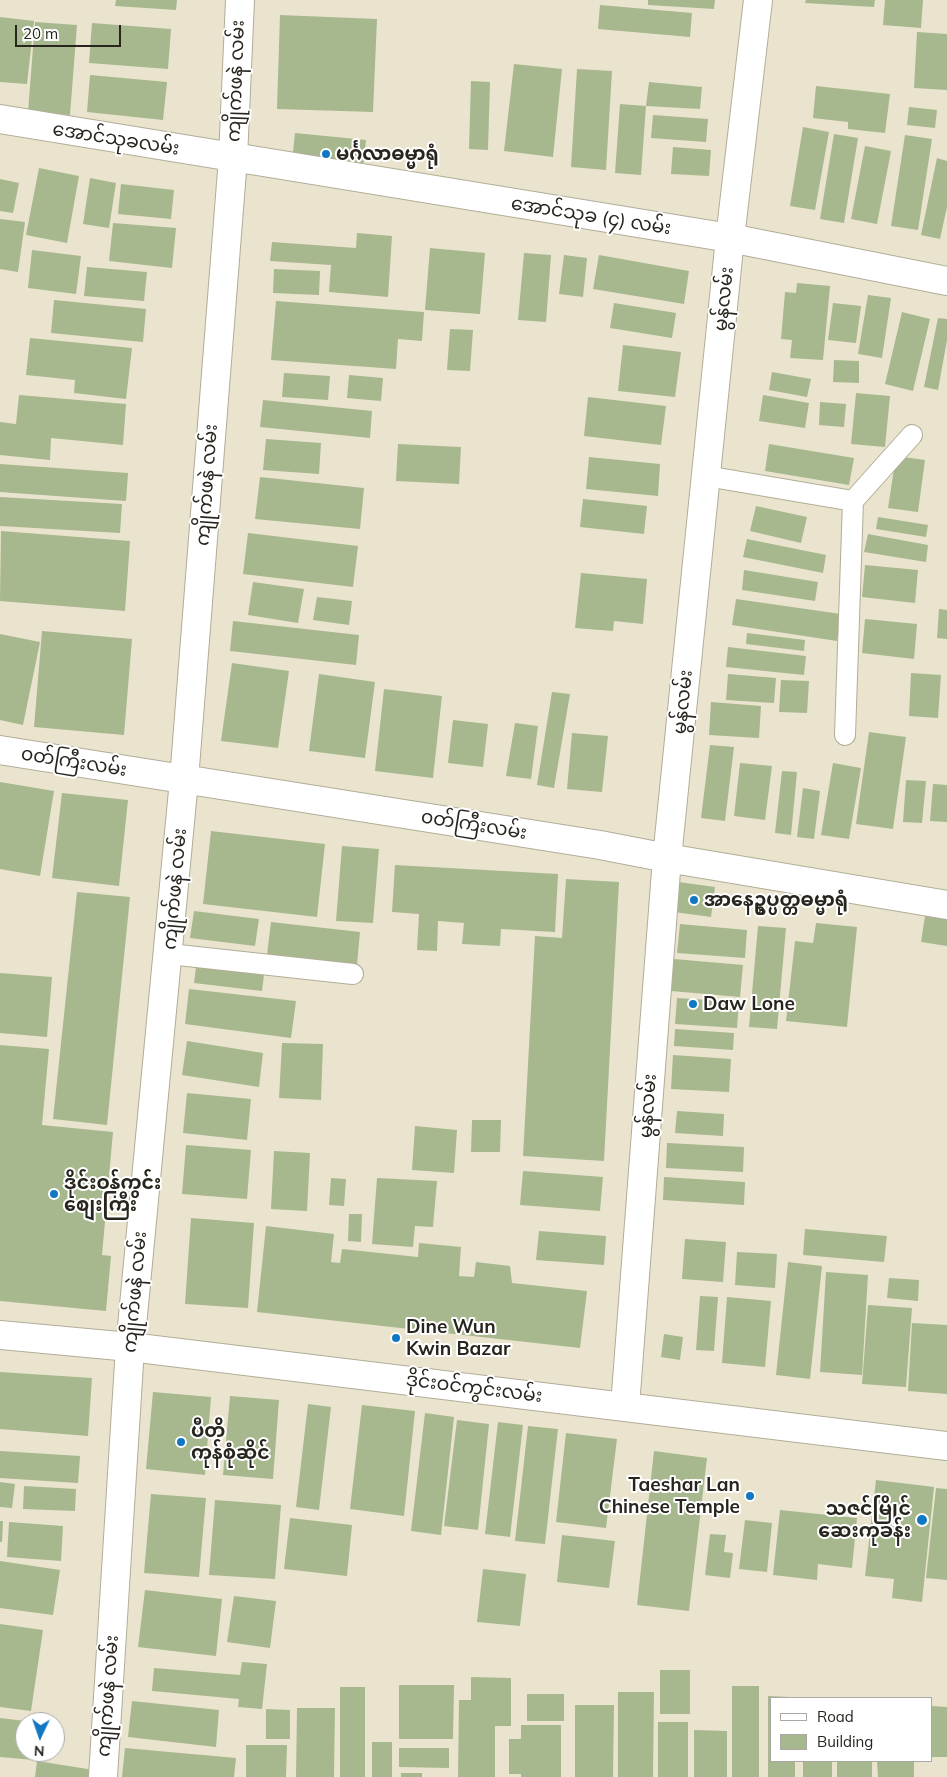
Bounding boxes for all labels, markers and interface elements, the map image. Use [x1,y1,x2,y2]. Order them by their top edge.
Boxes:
scale bar [18,15,124,47]
street label: ကျိုက်ဖနဲ လမ်း [222,20,250,142]
text: 20 m [23,24,58,43]
street label: အောင်သုခလမ်း [51,118,181,160]
place label: မင်္ဂလာဓမ္မာရုံ [336,143,439,165]
marker: မင်္ဂလာဓမ္မာရုံ [320,148,332,160]
street label: အောင်သုခ (၄) လမ်း [509,192,673,240]
street label: မွန်လမ်း [709,266,739,332]
street label: ကျိုက်ဖနဲ လမ်း [191,423,223,547]
street label: မွန်လမ်း [668,669,698,735]
street label: ၀တ်ကြီးလမ်း [19,742,129,782]
street label: ၀တ်ကြီးလမ်း [419,805,529,845]
street label: ကျိုက်ဖနဲ လမ်း [158,827,192,951]
place label: အာနေဥ္စပ္ပတ္တဓမ္မာရုံ [704,889,848,911]
marker: အာနေဥ္စပ္ပတ္တဓမ္မာရုံ [688,894,700,906]
place label: Daw Lone [703,993,795,1015]
marker: Daw Lone [687,998,699,1010]
street label: မွန်လမ်း [634,1073,662,1139]
place label: ဒိုင်းဝန်ကွင်း စျေးကြီး [64,1172,161,1216]
marker: ဒိုင်းဝန်ကွင်း စျေးကြီး [48,1188,60,1200]
street label: ကျိုက်ဖနဲ လမ်း [118,1230,152,1354]
place label: Dine Wun Kwin Bazar [406,1316,511,1360]
marker: Dine Wun Kwin Bazar [390,1332,402,1344]
street label: ဒိုင်းဝင်ကွင်းလမ်း [404,1368,544,1408]
place label: ပီတိ ကုန်စုံဆိုင် [191,1420,270,1464]
marker: ပီတိ ကုန်စုံဆိုင် [175,1436,187,1448]
place label: Taeshar Lan Chinese Temple [599,1474,740,1518]
marker: Taeshar Lan Chinese Temple [744,1490,756,1502]
place label: သဇင်မြိုင် ဆေးကုခန်း [818,1498,911,1542]
marker: သဇင်မြိုင် ဆေးကုခန်း [915,1513,929,1527]
street label: ကျိုက်ဖနဲ လမ်း [92,1634,124,1758]
legend [770,1697,932,1762]
text: Road [817,1707,854,1726]
north arrow [15,1712,65,1762]
text: Building [817,1732,873,1751]
text: N [34,1742,45,1760]

